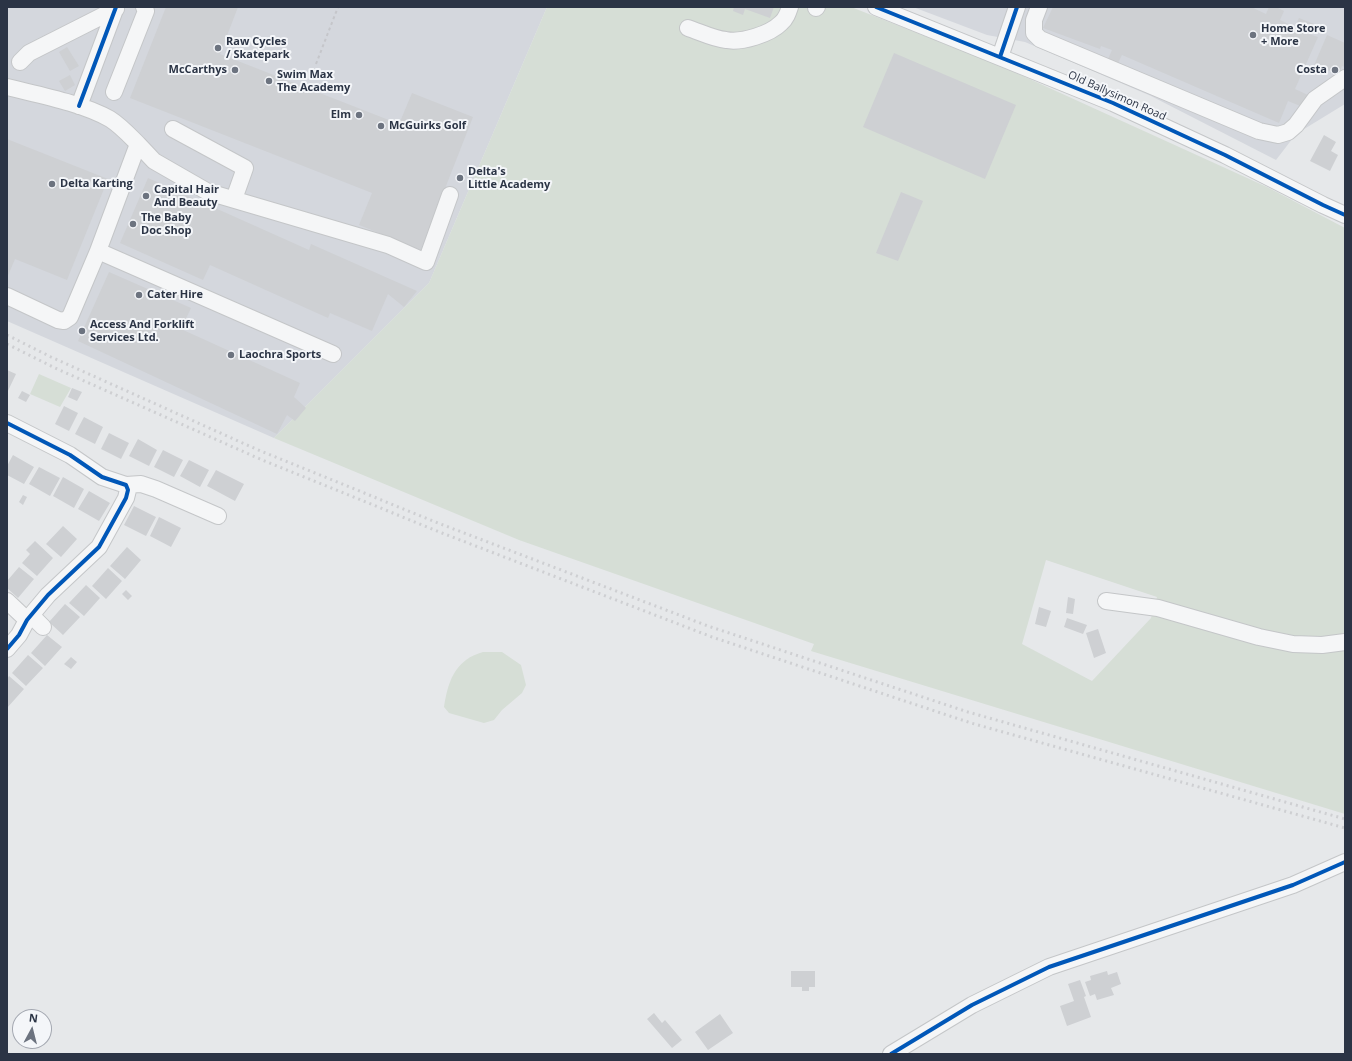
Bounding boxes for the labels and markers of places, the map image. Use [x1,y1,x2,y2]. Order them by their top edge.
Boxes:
place label: Home Store + More [1261,22,1326,48]
marker: Home Store + More [1248,30,1258,40]
place label: Raw Cycles / Skatepark [226,35,290,61]
marker: Raw Cycles / Skatepark [213,43,223,53]
place label: McCarthys [169,63,227,77]
place label: Costa [1296,63,1327,77]
marker: McCarthys [230,65,240,75]
marker: Costa [1330,65,1340,75]
place label: Swim Max The Academy [277,68,350,94]
marker: Swim Max The Academy [264,76,274,86]
place label: Elm [331,108,351,122]
marker: Elm [354,110,364,120]
place label: McGuirks Golf [389,119,466,133]
marker: McGuirks Golf [376,121,386,131]
place label: Delta's Little Academy [468,165,550,191]
marker: Delta's Little Academy [455,173,465,183]
place label: Delta Karting [60,177,133,191]
marker: Delta Karting [47,179,57,189]
place label: Capital Hair And Beauty [154,183,219,209]
marker: Capital Hair And Beauty [141,191,151,201]
place label: The Baby Doc Shop [141,211,192,237]
marker: The Baby Doc Shop [128,219,138,229]
place label: Cater Hire [147,288,203,302]
marker: Cater Hire [134,290,144,300]
place label: Access And Forklift Services Ltd. [90,318,194,344]
marker: Access And Forklift Services Ltd. [77,326,87,336]
place label: Laochra Sports [239,348,321,362]
marker: Laochra Sports [226,350,236,360]

